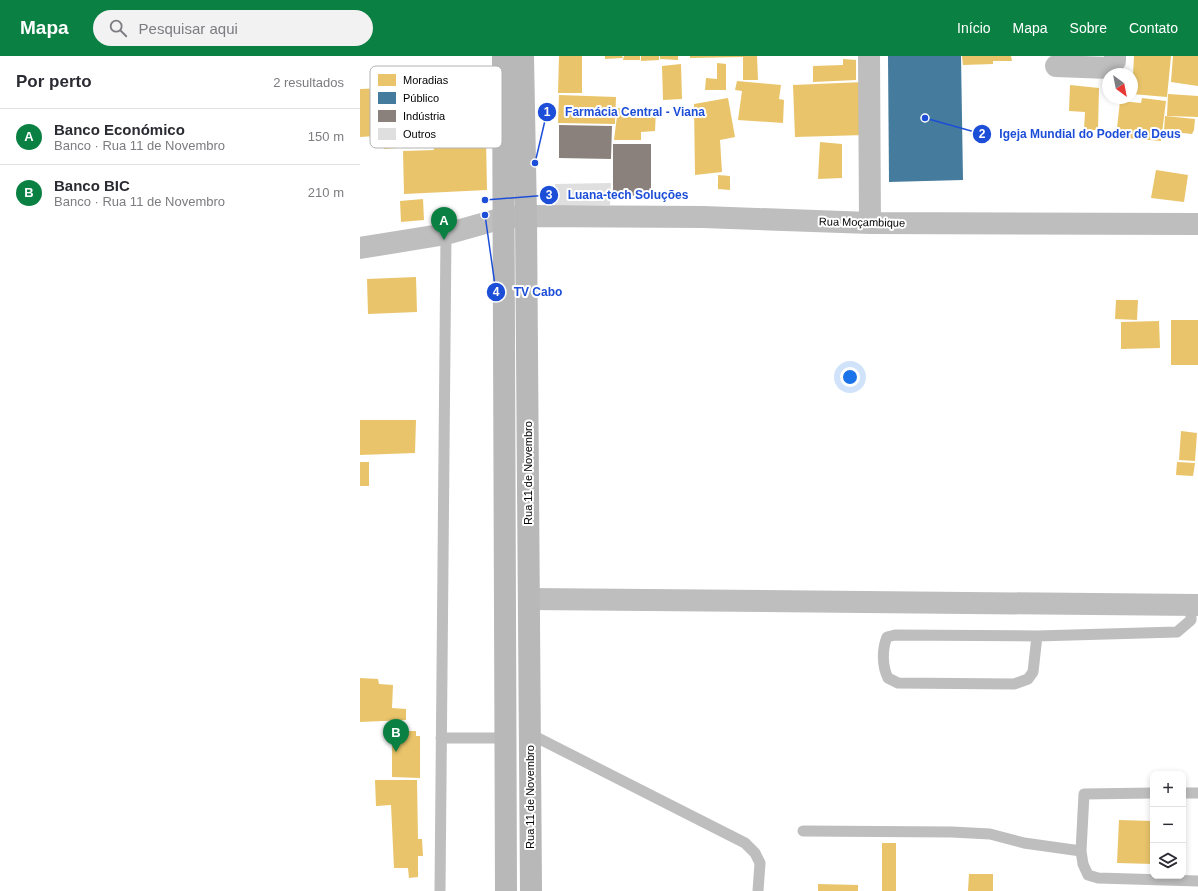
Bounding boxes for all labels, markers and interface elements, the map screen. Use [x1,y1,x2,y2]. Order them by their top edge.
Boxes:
search box [93,10,373,46]
text: Mapa [20,17,69,38]
icon: search [107,17,129,39]
text: Pesquisar aqui [139,20,238,37]
text: Início [957,20,991,36]
text: Mapa [1013,20,1048,36]
text: Sobre [1070,20,1107,36]
text: Contato [1129,20,1178,36]
legend [370,66,502,148]
north arrow [1102,68,1138,104]
text: Por perto [16,72,92,91]
text: Moradias [403,74,449,86]
text: 2 resultados [273,75,344,90]
text: Público [403,92,439,104]
callout: Farmácia Central - Viana [537,100,713,124]
text: 1 [544,105,551,119]
text: Farmácia Central - Viana [565,105,705,119]
text: Indústria [403,110,446,122]
text: Banco Económico [54,121,185,138]
callout: Igeja Mundial do Poder de Deus [972,122,1189,146]
text: 2 [979,127,986,141]
text: Igeja Mundial do Poder de Deus [999,127,1181,141]
text: Outros [403,128,437,140]
text: A [24,129,34,144]
text: 150 m [308,129,344,144]
text: Banco · Rua 11 de Novembro [54,138,225,153]
text: Banco BIC [54,177,130,194]
callout: Luana-tech Soluções [539,183,696,207]
text: B [24,185,34,200]
text: 210 m [308,185,344,200]
text: 3 [546,188,553,202]
text: Luana-tech Soluções [568,188,689,202]
text: Banco · Rua 11 de Novembro [54,194,225,209]
pin: A [431,207,457,240]
street label: Rua Moçambique [819,215,905,229]
callout: TV Cabo [486,280,570,304]
text: 4 [493,285,500,299]
text: TV Cabo [514,285,562,299]
your location [840,367,860,387]
street label: Rua 11 de Novembro [522,421,534,525]
pin: B [383,719,409,752]
street label: Rua 11 de Novembro [524,745,536,849]
map controls [1150,771,1186,879]
button: + [1150,771,1186,807]
button: − [1150,807,1186,843]
button: layers [1150,843,1186,879]

